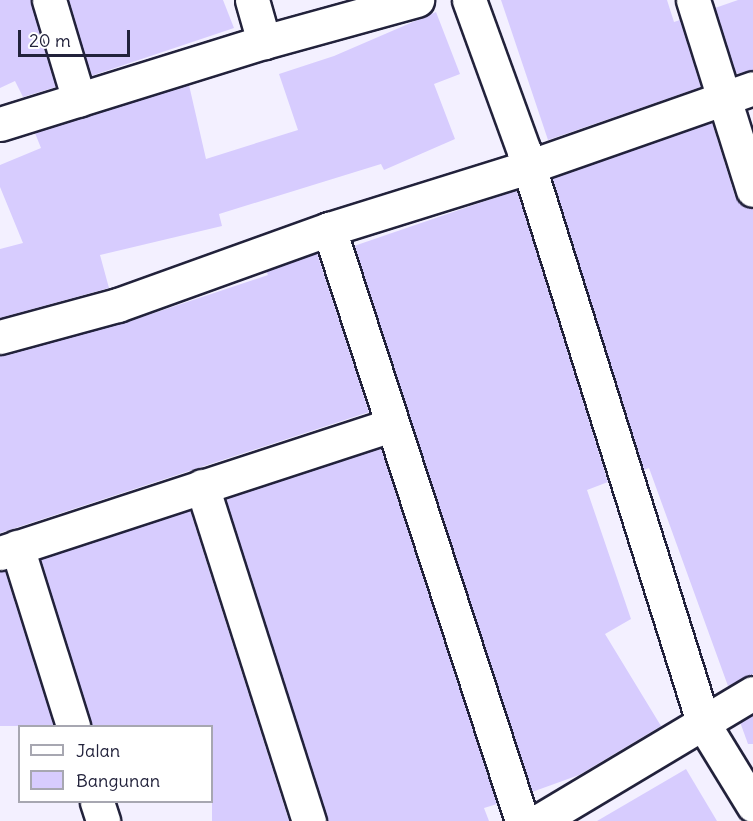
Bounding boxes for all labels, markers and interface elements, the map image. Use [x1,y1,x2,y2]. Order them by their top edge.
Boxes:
scale bar [21,18,134,56]
text: 20 m [29,29,71,52]
legend [18,725,213,803]
text: Jalan [76,739,120,762]
text: Bangunan [76,769,160,792]

